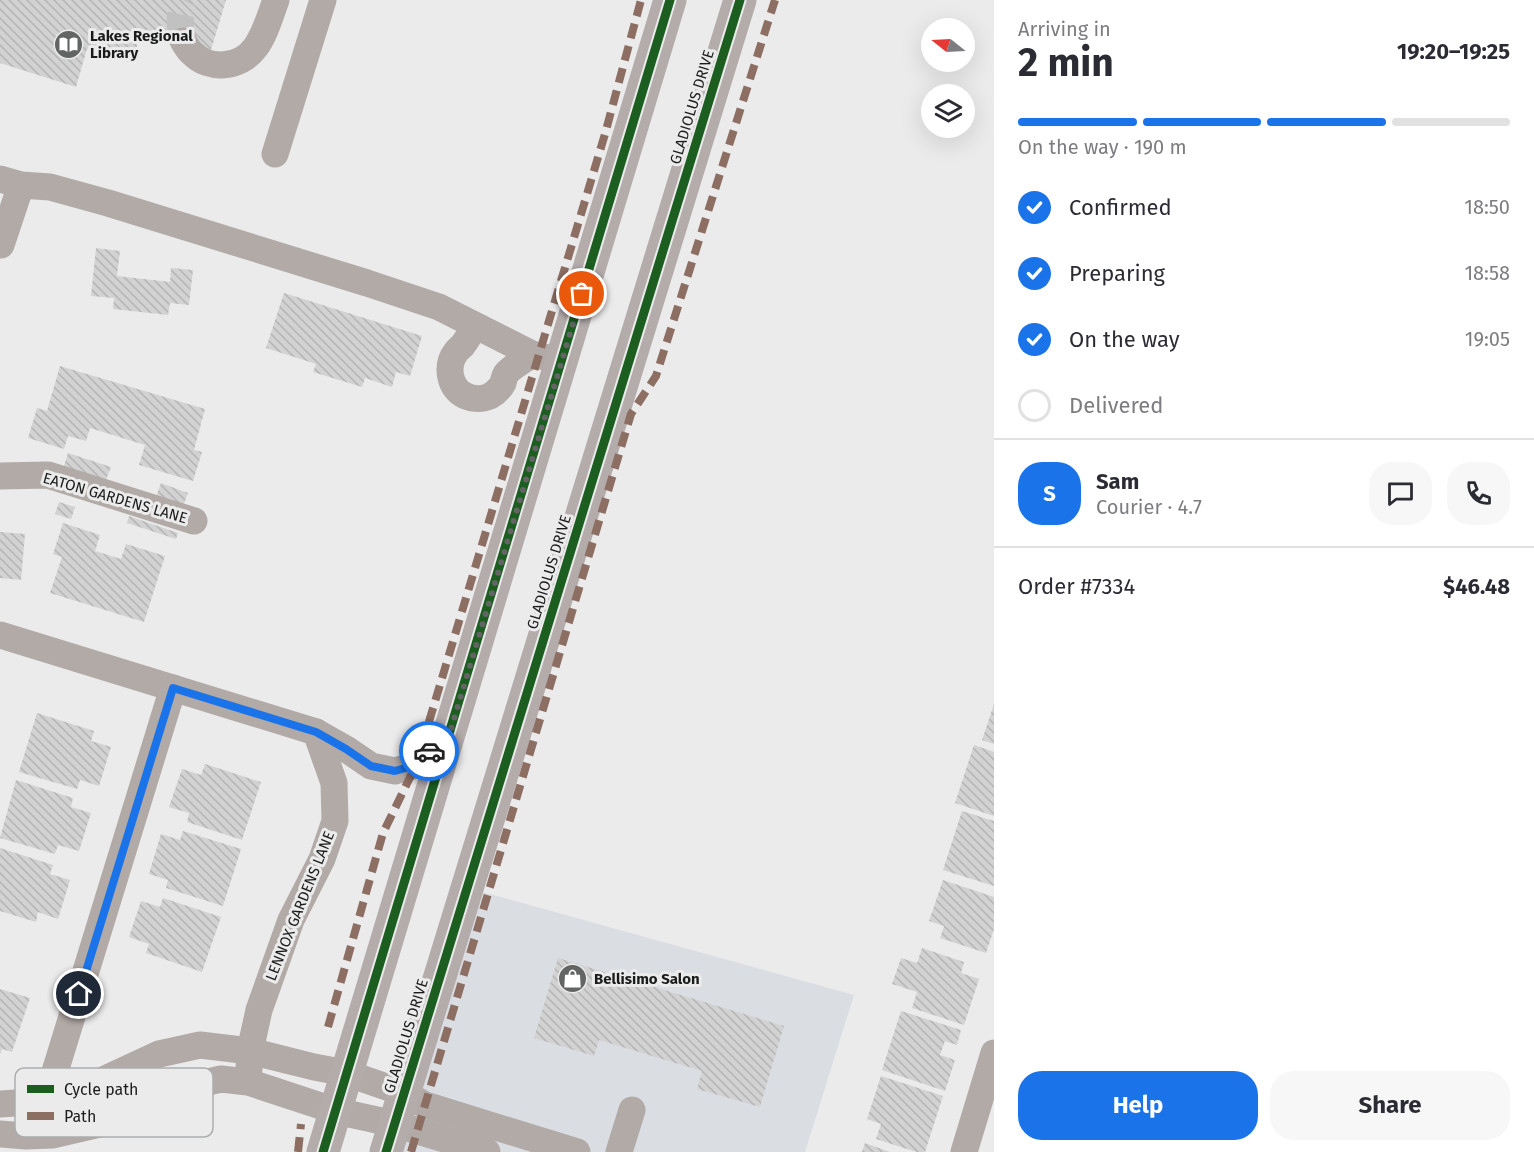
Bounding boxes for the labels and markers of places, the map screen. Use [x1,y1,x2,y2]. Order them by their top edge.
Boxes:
place label: Lakes Regional Library [90,27,193,62]
library icon: Lakes Regional Library [53,29,85,61]
pin [556,268,607,319]
shop icon: Bellisimo Salon [557,963,589,995]
pin [53,968,104,1019]
place label: Bellisimo Salon [594,970,700,988]

